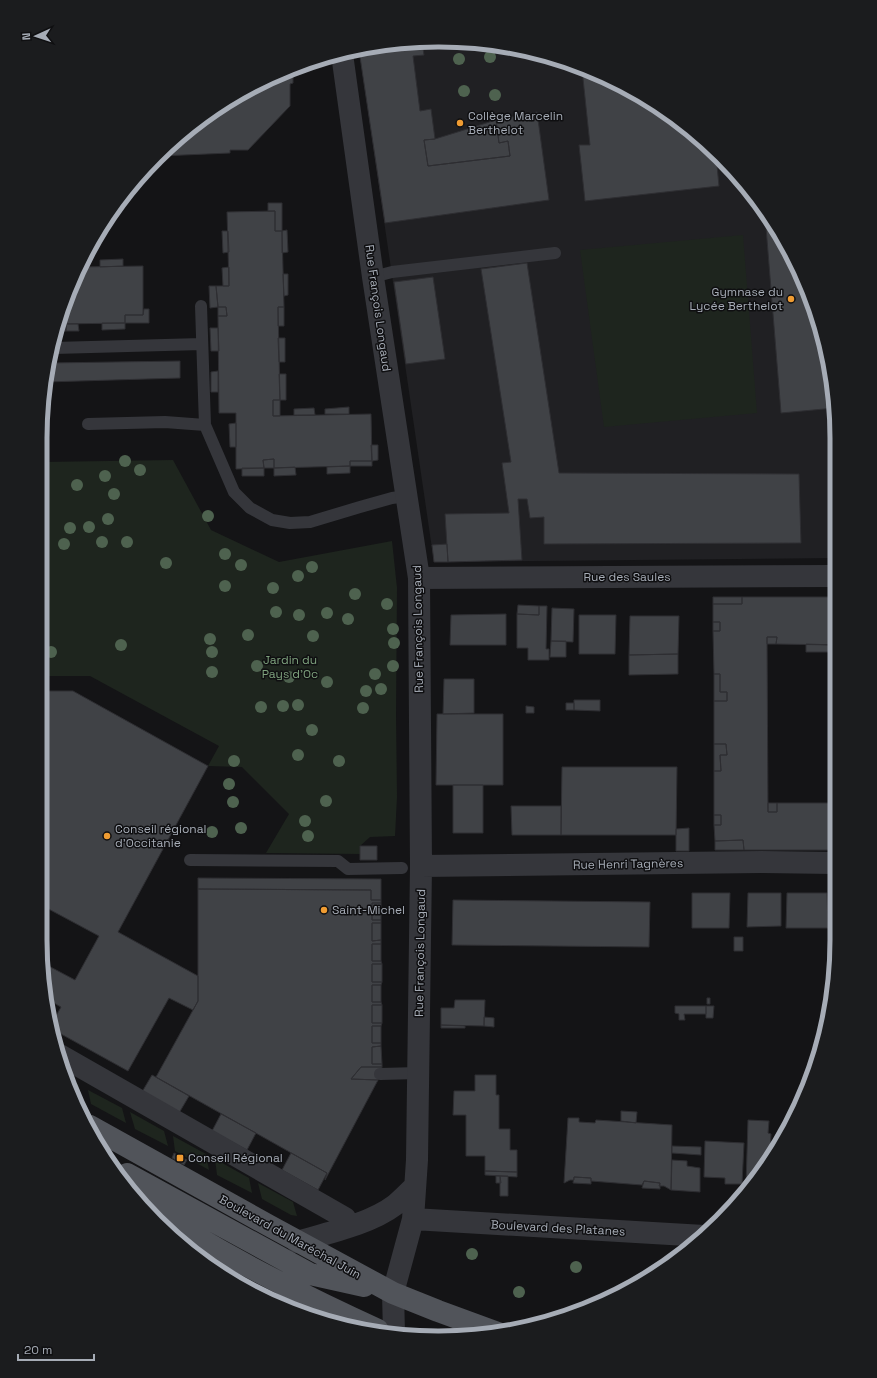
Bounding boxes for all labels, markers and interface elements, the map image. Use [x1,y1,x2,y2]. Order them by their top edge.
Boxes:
north arrow [16,16,56,56]
text: N [19,32,33,41]
place label: Collège Marcelin Berthelot [468,108,563,138]
marker: Collège Marcelin Berthelot [455,118,465,128]
street label: Rue François Longaud [361,244,395,372]
place label: Gymnase du Lycée Berthelot [690,284,783,314]
marker: Gymnase du Lycée Berthelot [786,294,796,304]
street label: Rue François Longaud [409,565,427,693]
street label: Rue des Saules [583,569,671,585]
park label: Jardin du Pays d'Oc [262,652,318,682]
place label: Conseil régional d'Occitanie [115,821,207,851]
marker: Conseil régional d'Occitanie [102,831,112,841]
street label: Rue Henri Tagnères [573,855,683,873]
street label: Rue François Longaud [411,889,429,1017]
place label: Saint-Michel [332,902,405,918]
marker: Saint-Michel [319,905,329,915]
place label: Conseil Régional [188,1150,283,1166]
marker: Conseil Régional [175,1153,185,1163]
street label: Boulevard du Maréchal Juin [216,1191,364,1283]
street label: Boulevard des Platanes [490,1216,626,1240]
scale bar [18,1336,94,1362]
text: 20 m [24,1342,52,1358]

